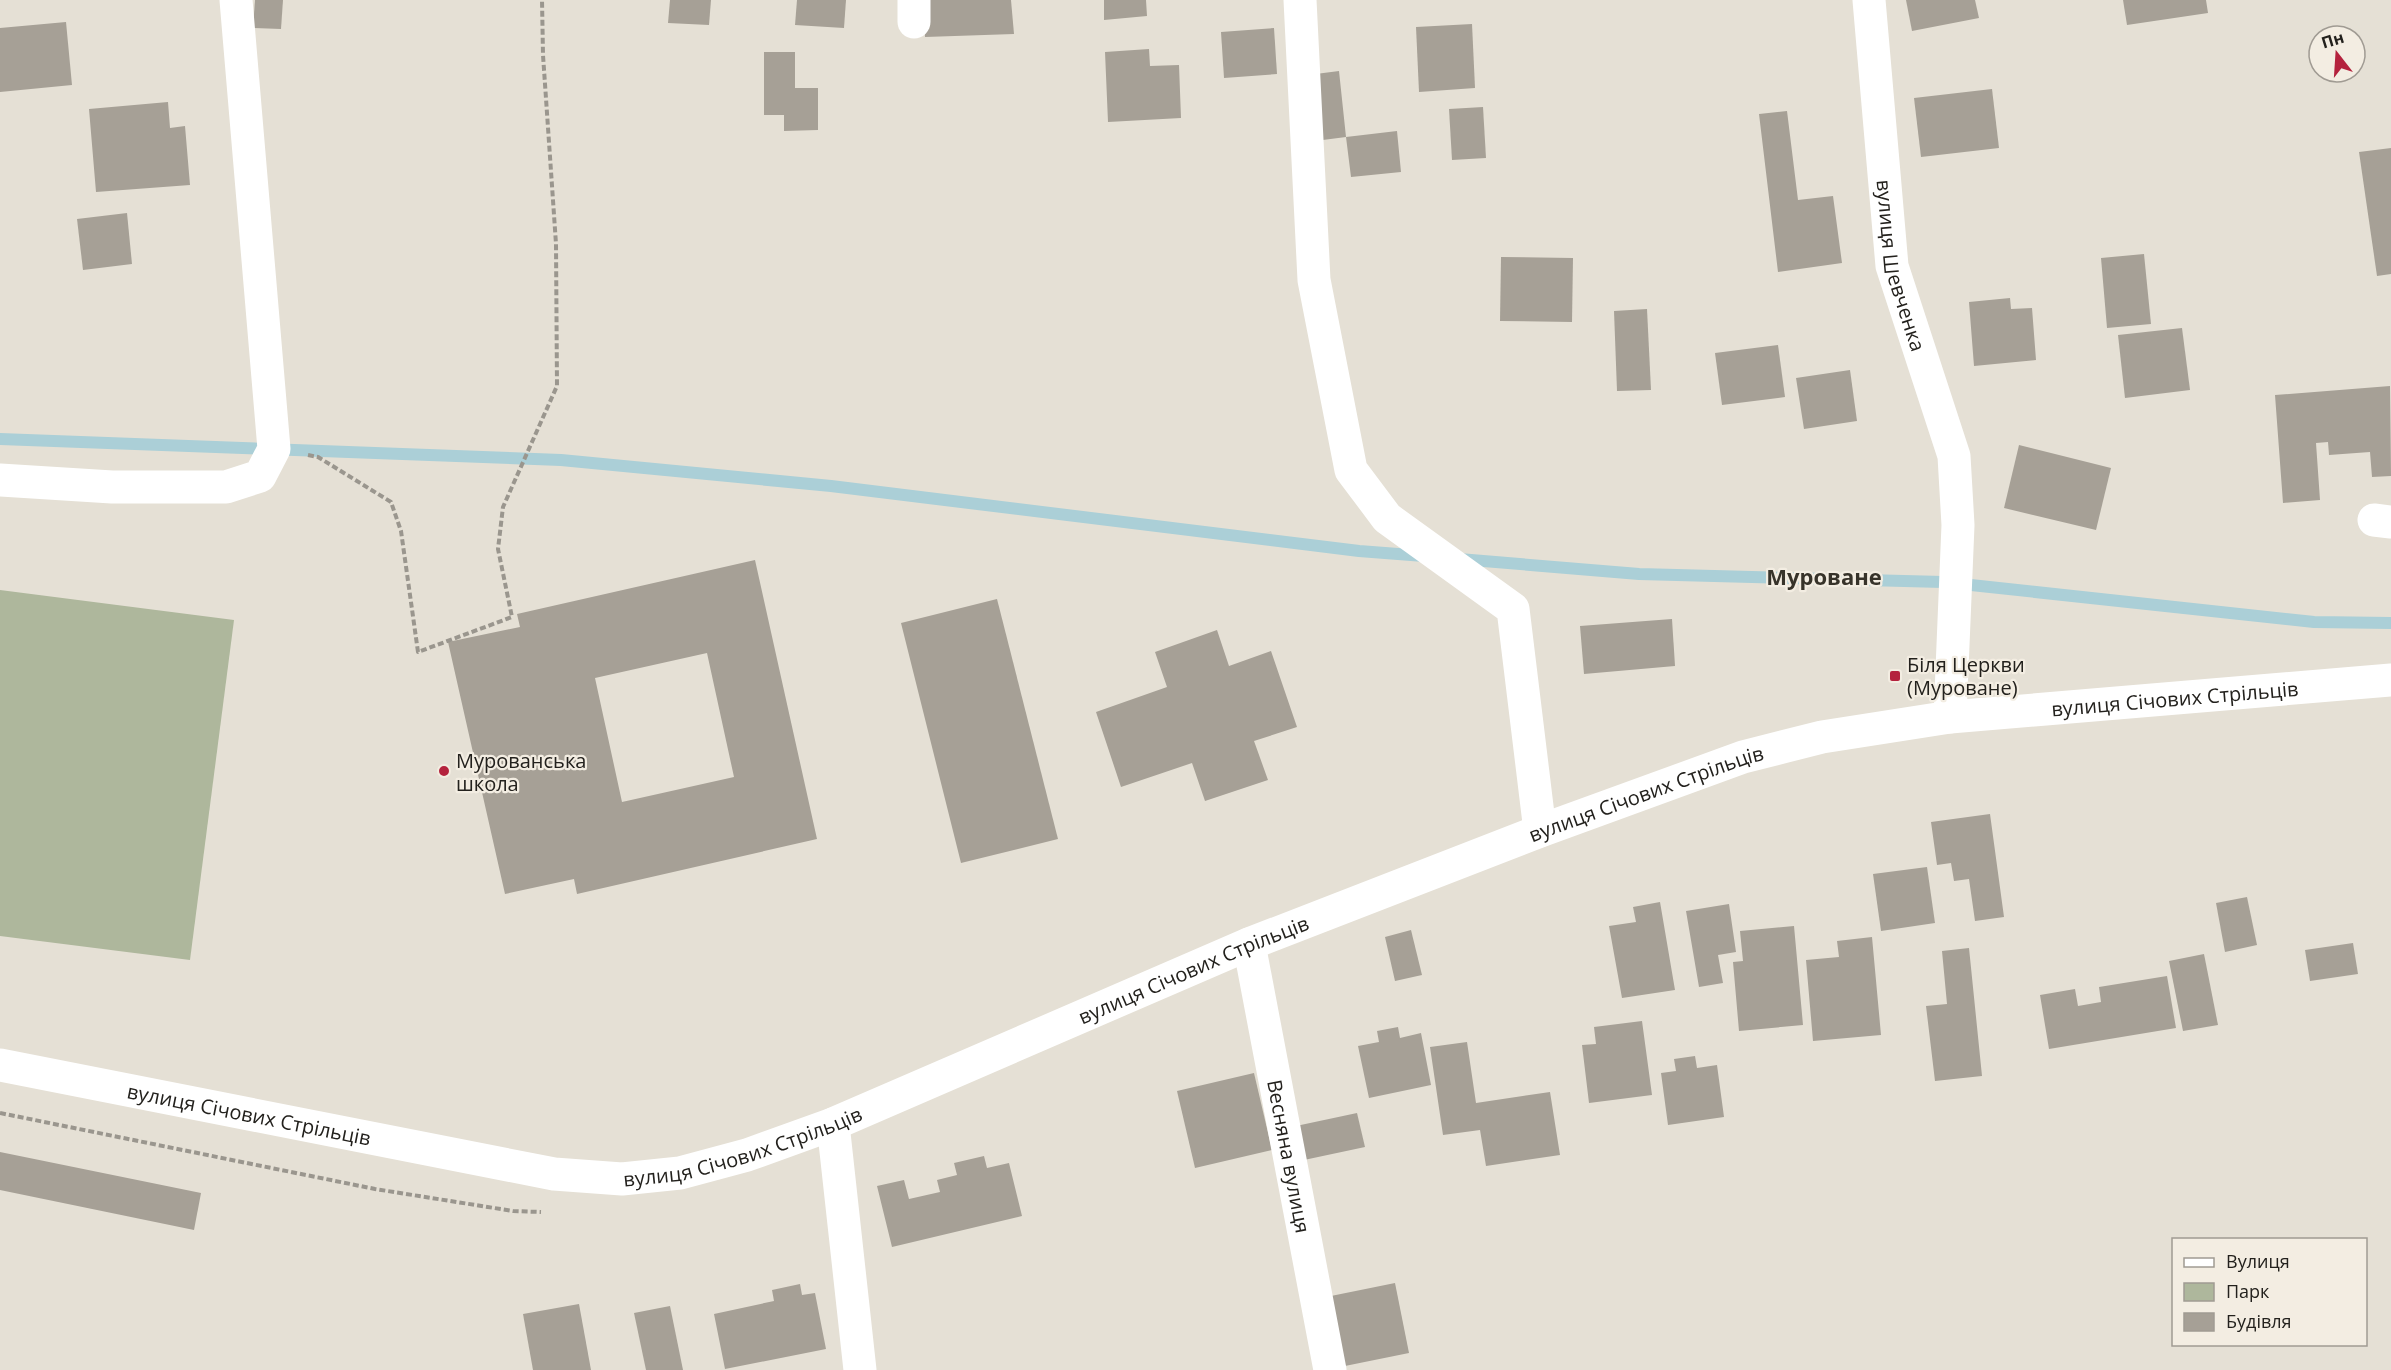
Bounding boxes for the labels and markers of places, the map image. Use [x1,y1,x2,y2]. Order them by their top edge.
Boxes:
place label: Біля Церкви (Муроване) [1907,651,2025,701]
marker: Біля Церкви (Муроване) [1888,669,1902,683]
place label: Мурованська школа [456,747,586,797]
marker: Мурованська школа [437,764,451,778]

